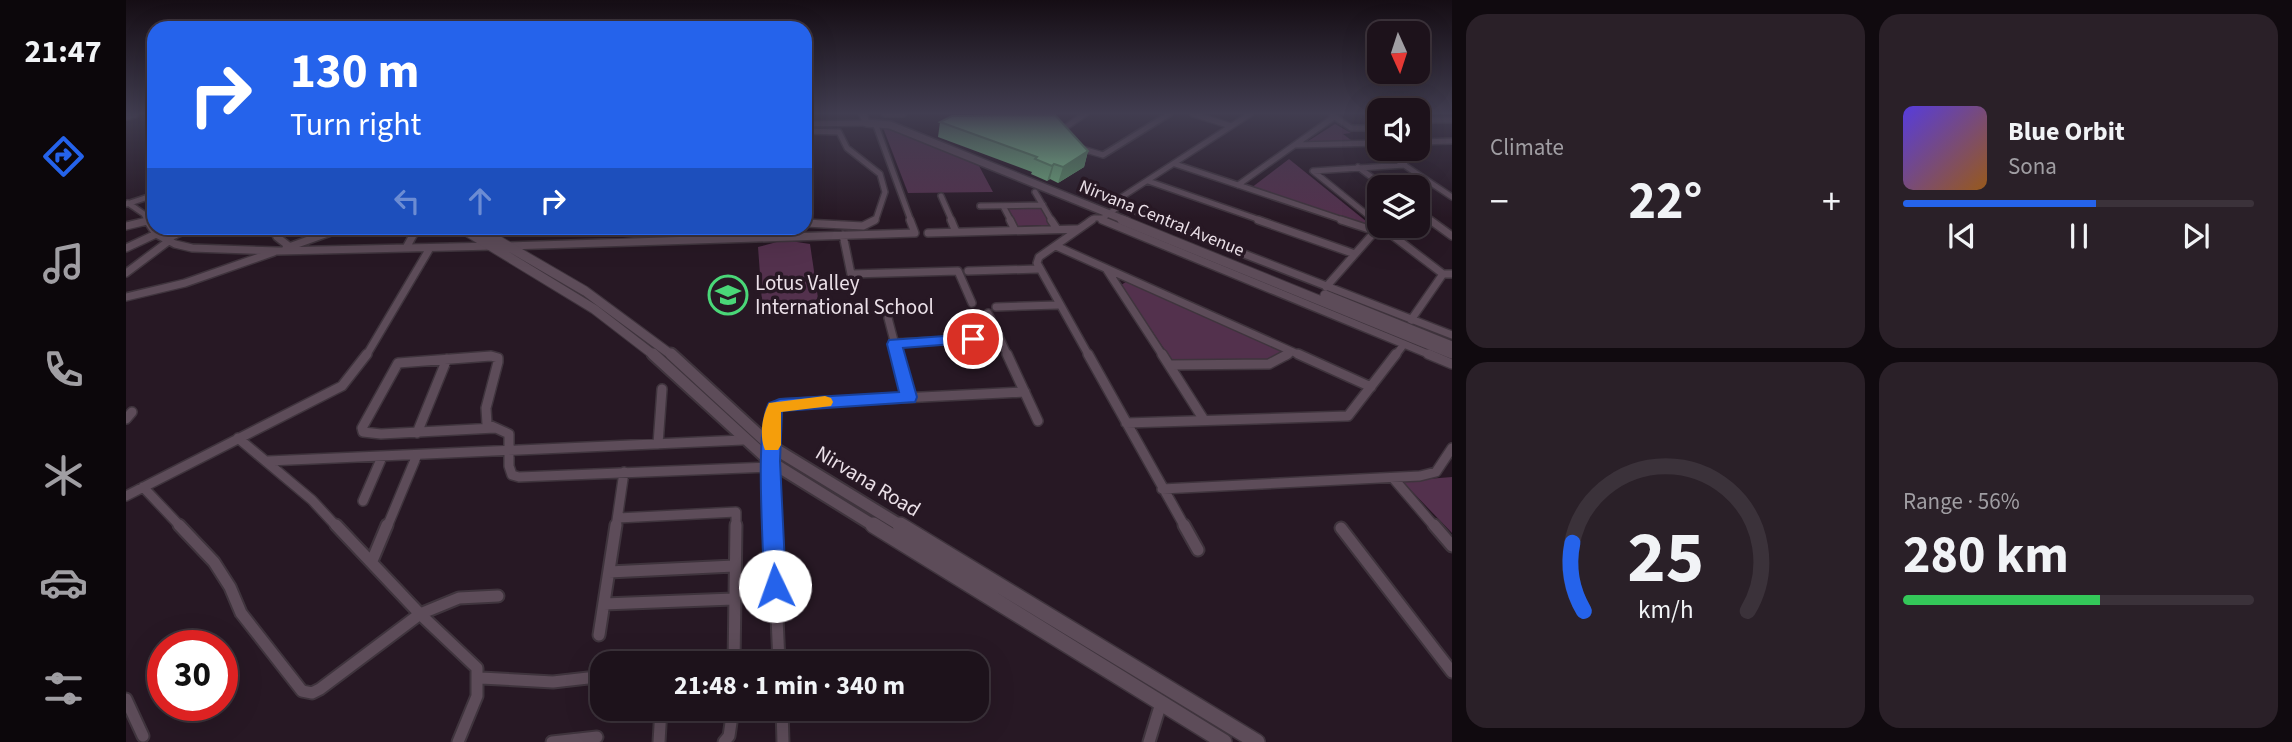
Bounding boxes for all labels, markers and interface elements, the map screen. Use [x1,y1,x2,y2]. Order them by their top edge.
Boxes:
north arrow [1367,21,1430,84]
map controls [1367,21,1430,238]
text: 21:47 [24,29,102,75]
text: 130 m [290,37,419,107]
icon: right [175,49,266,140]
button: sound [1367,98,1430,161]
text: Turn right [290,102,421,148]
text: Blue Orbit [2008,113,2125,150]
text: Climate [1490,131,1564,164]
icon: directions [39,132,88,181]
text: Sona [2008,150,2057,183]
text: 22° [1629,165,1702,239]
street label: Nirvana Central Avenue [1075,174,1248,263]
button: layers [1367,175,1430,238]
text: − [1490,175,1509,229]
text: + [1822,175,1841,229]
icon: left [388,182,426,220]
icon: ahead [461,182,499,220]
icon: right [534,182,572,220]
icon: previous [1943,217,1981,255]
icon: pause [2060,217,2098,255]
icon: next [2177,217,2215,255]
icon: music [39,239,88,288]
place label: Lotus Valley International School [755,268,934,322]
school or university icon: Lotus Valley International School [707,274,749,316]
pin [943,309,1003,369]
icon: arrive [954,320,992,358]
icon: phone [39,345,88,394]
street label: Nirvana Road [810,438,926,524]
icon: climate [39,451,88,500]
text: Range · 56% [1903,485,2020,518]
text: 25 [1627,506,1704,610]
text: 280 km [1903,519,2069,593]
position arrow [738,549,812,623]
icon: car [39,558,88,607]
text: km/h [1638,592,1693,628]
speed limit sign: 30 [147,630,238,721]
icon: filters [39,664,88,713]
text: 21:48 · 1 min · 340 m [674,667,905,704]

